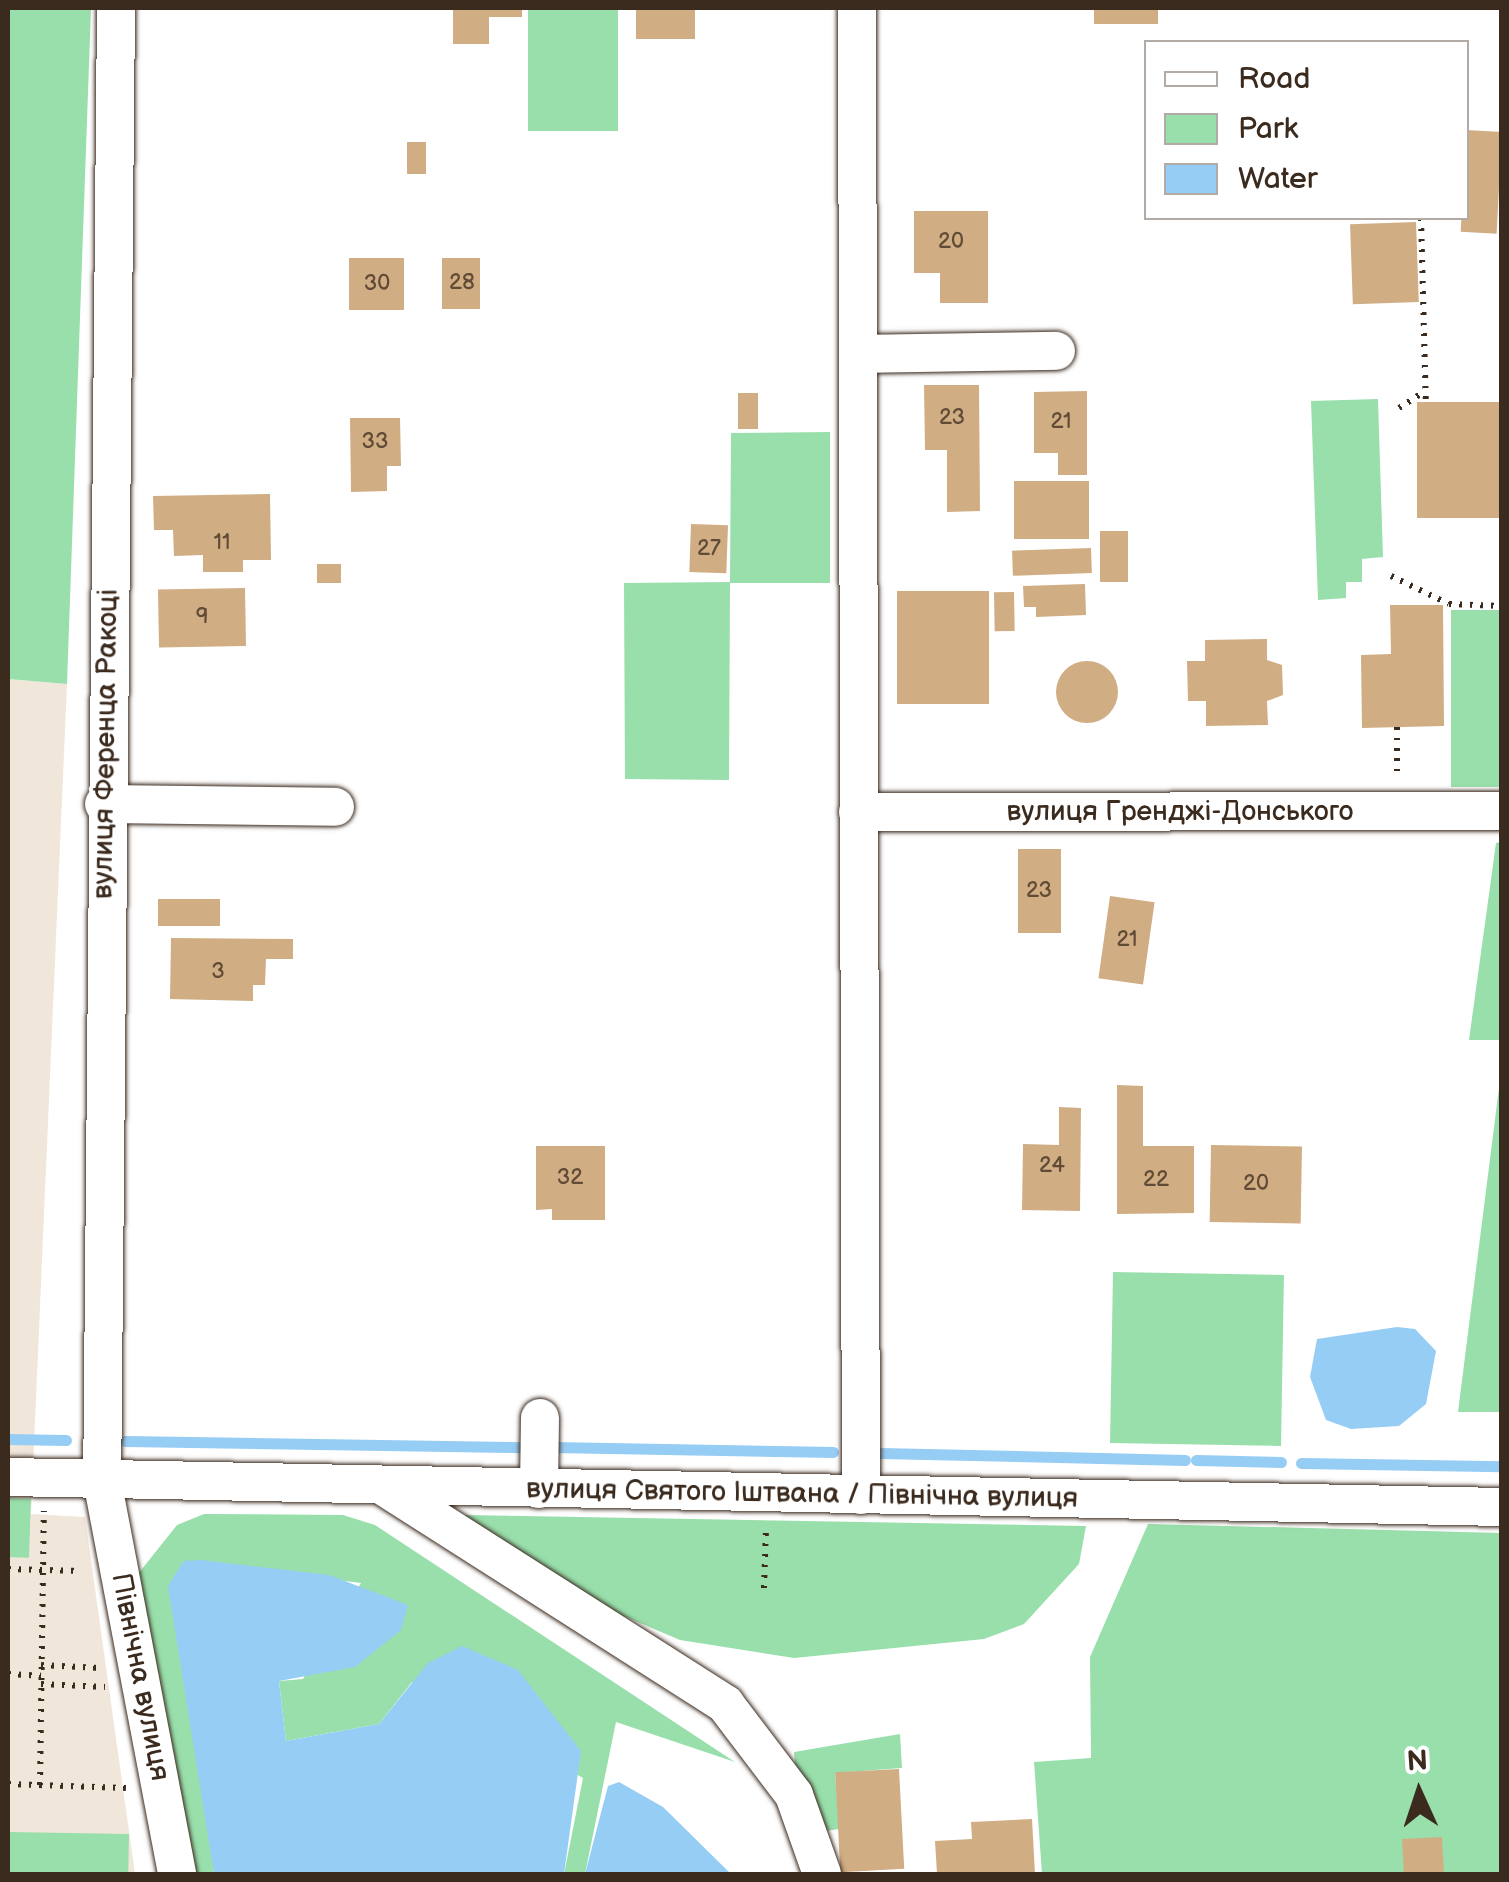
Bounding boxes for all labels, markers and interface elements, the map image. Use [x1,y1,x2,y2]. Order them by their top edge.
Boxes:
legend [1144,40,1469,220]
text: Road [1238,61,1311,97]
text: Park [1238,111,1298,147]
text: Water [1238,161,1318,197]
house number: 20 [938,229,964,255]
house number: 28 [449,270,475,296]
house number: 30 [364,271,390,297]
house number: 23 [939,405,965,431]
house number: 21 [1050,409,1072,435]
house number: 33 [361,429,389,455]
house number: 11 [213,530,231,556]
house number: 27 [697,536,721,562]
street label: вулиця Ференца Ракоці [86,589,126,899]
house number: 9 [196,604,208,630]
street label: вулиця Гренджі-Донського [1007,795,1353,829]
house number: 23 [1026,878,1052,904]
house number: 21 [1116,927,1138,953]
house number: 3 [211,959,225,985]
house number: 24 [1039,1153,1065,1179]
house number: 32 [557,1165,583,1191]
house number: 22 [1143,1167,1169,1193]
house number: 20 [1243,1171,1269,1197]
street label: вулиця Святого Іштвана / Північна вулиця [526,1472,1078,1516]
street label: Північна вулиця [103,1570,177,1784]
north arrow [1369,1742,1469,1842]
text: N [1406,1745,1429,1779]

